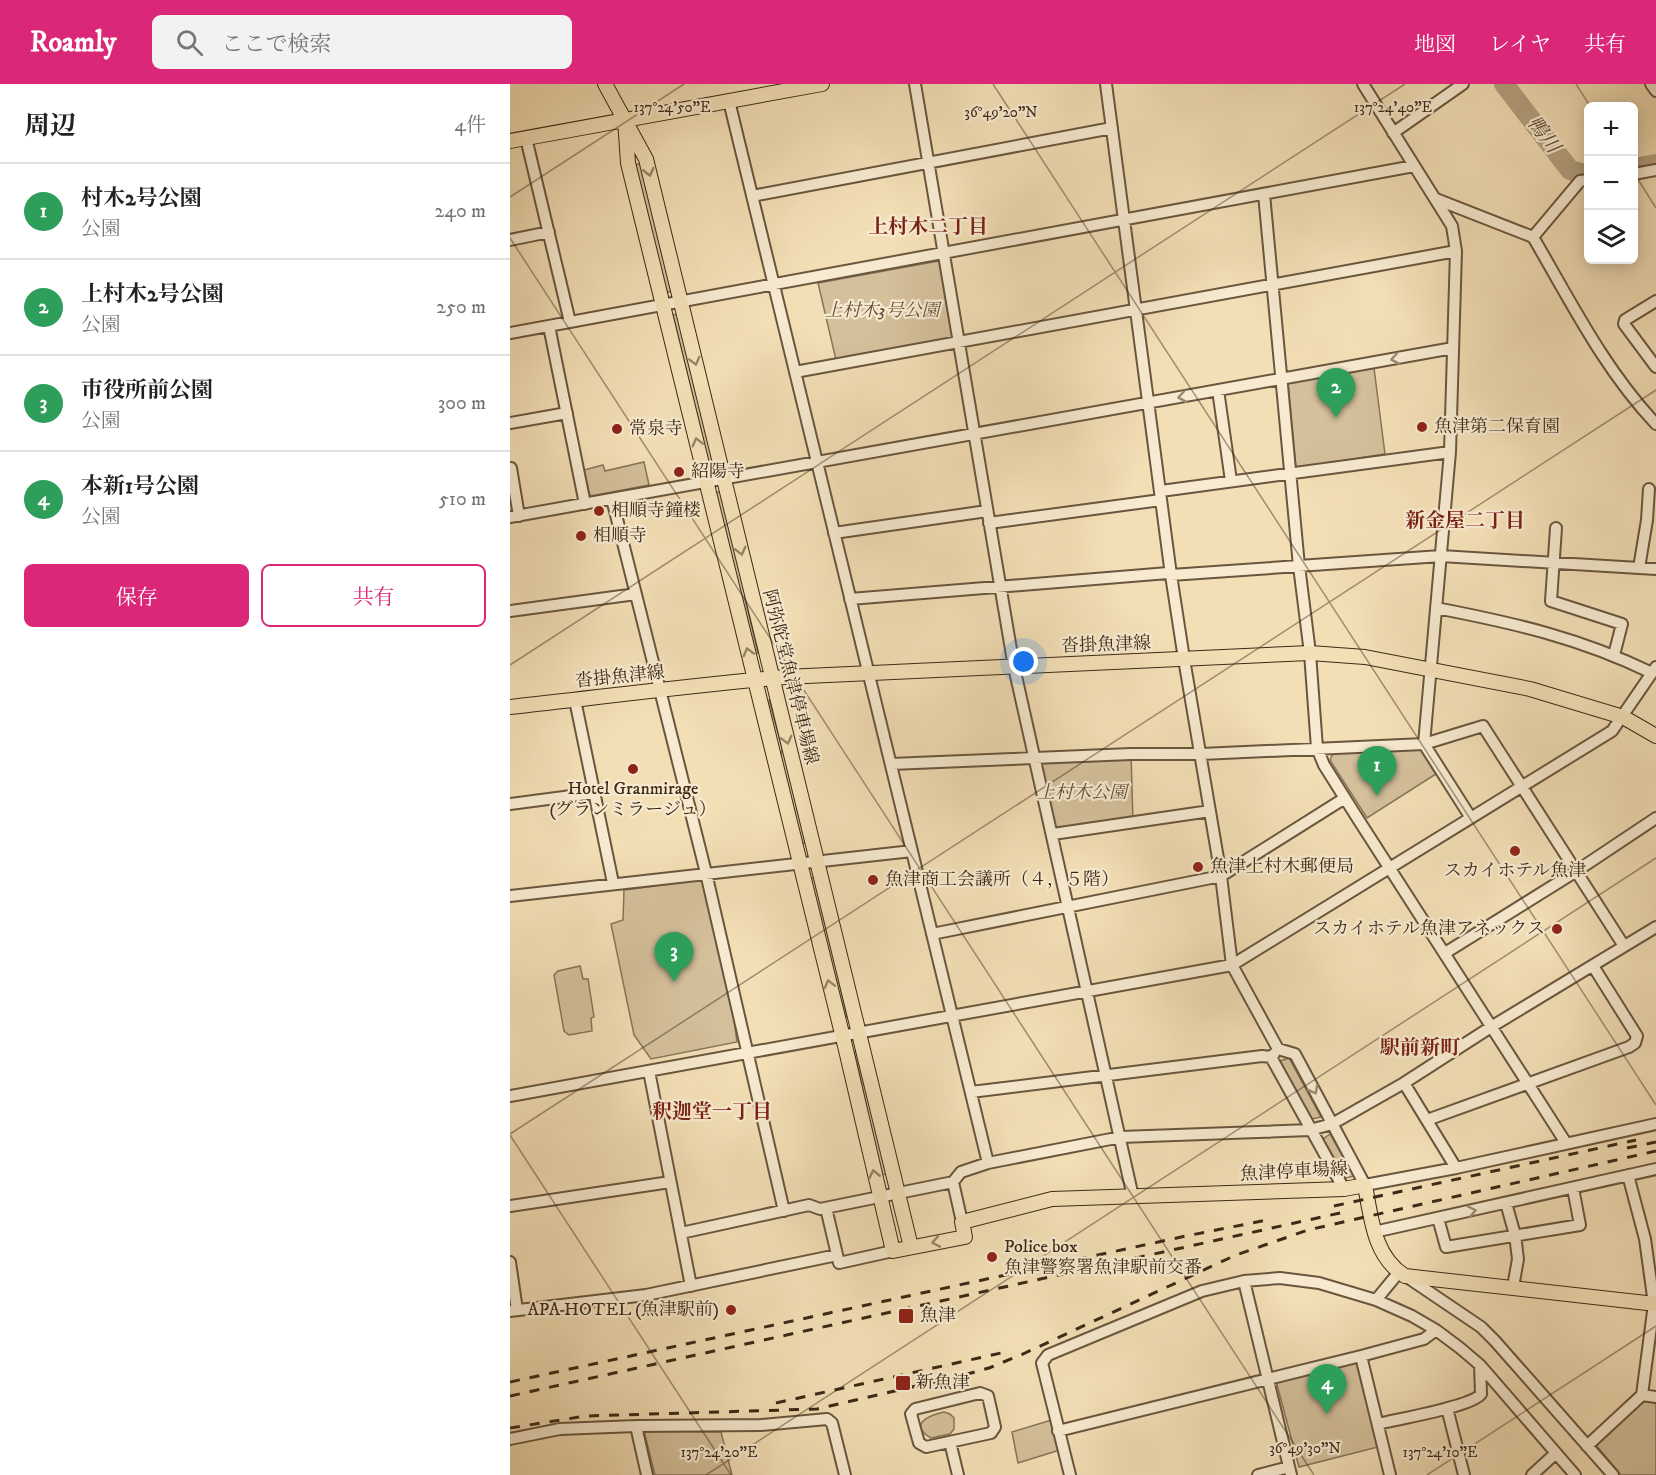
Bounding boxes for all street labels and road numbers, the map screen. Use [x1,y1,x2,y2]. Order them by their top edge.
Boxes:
street label: 阿弥陀堂魚津停車場線 [758,587,822,767]
street label: 沓掛魚津線 [1061,632,1151,658]
street label: 沓掛魚津線 [574,661,666,693]
street label: 魚津停車場線 [1239,1158,1349,1186]

